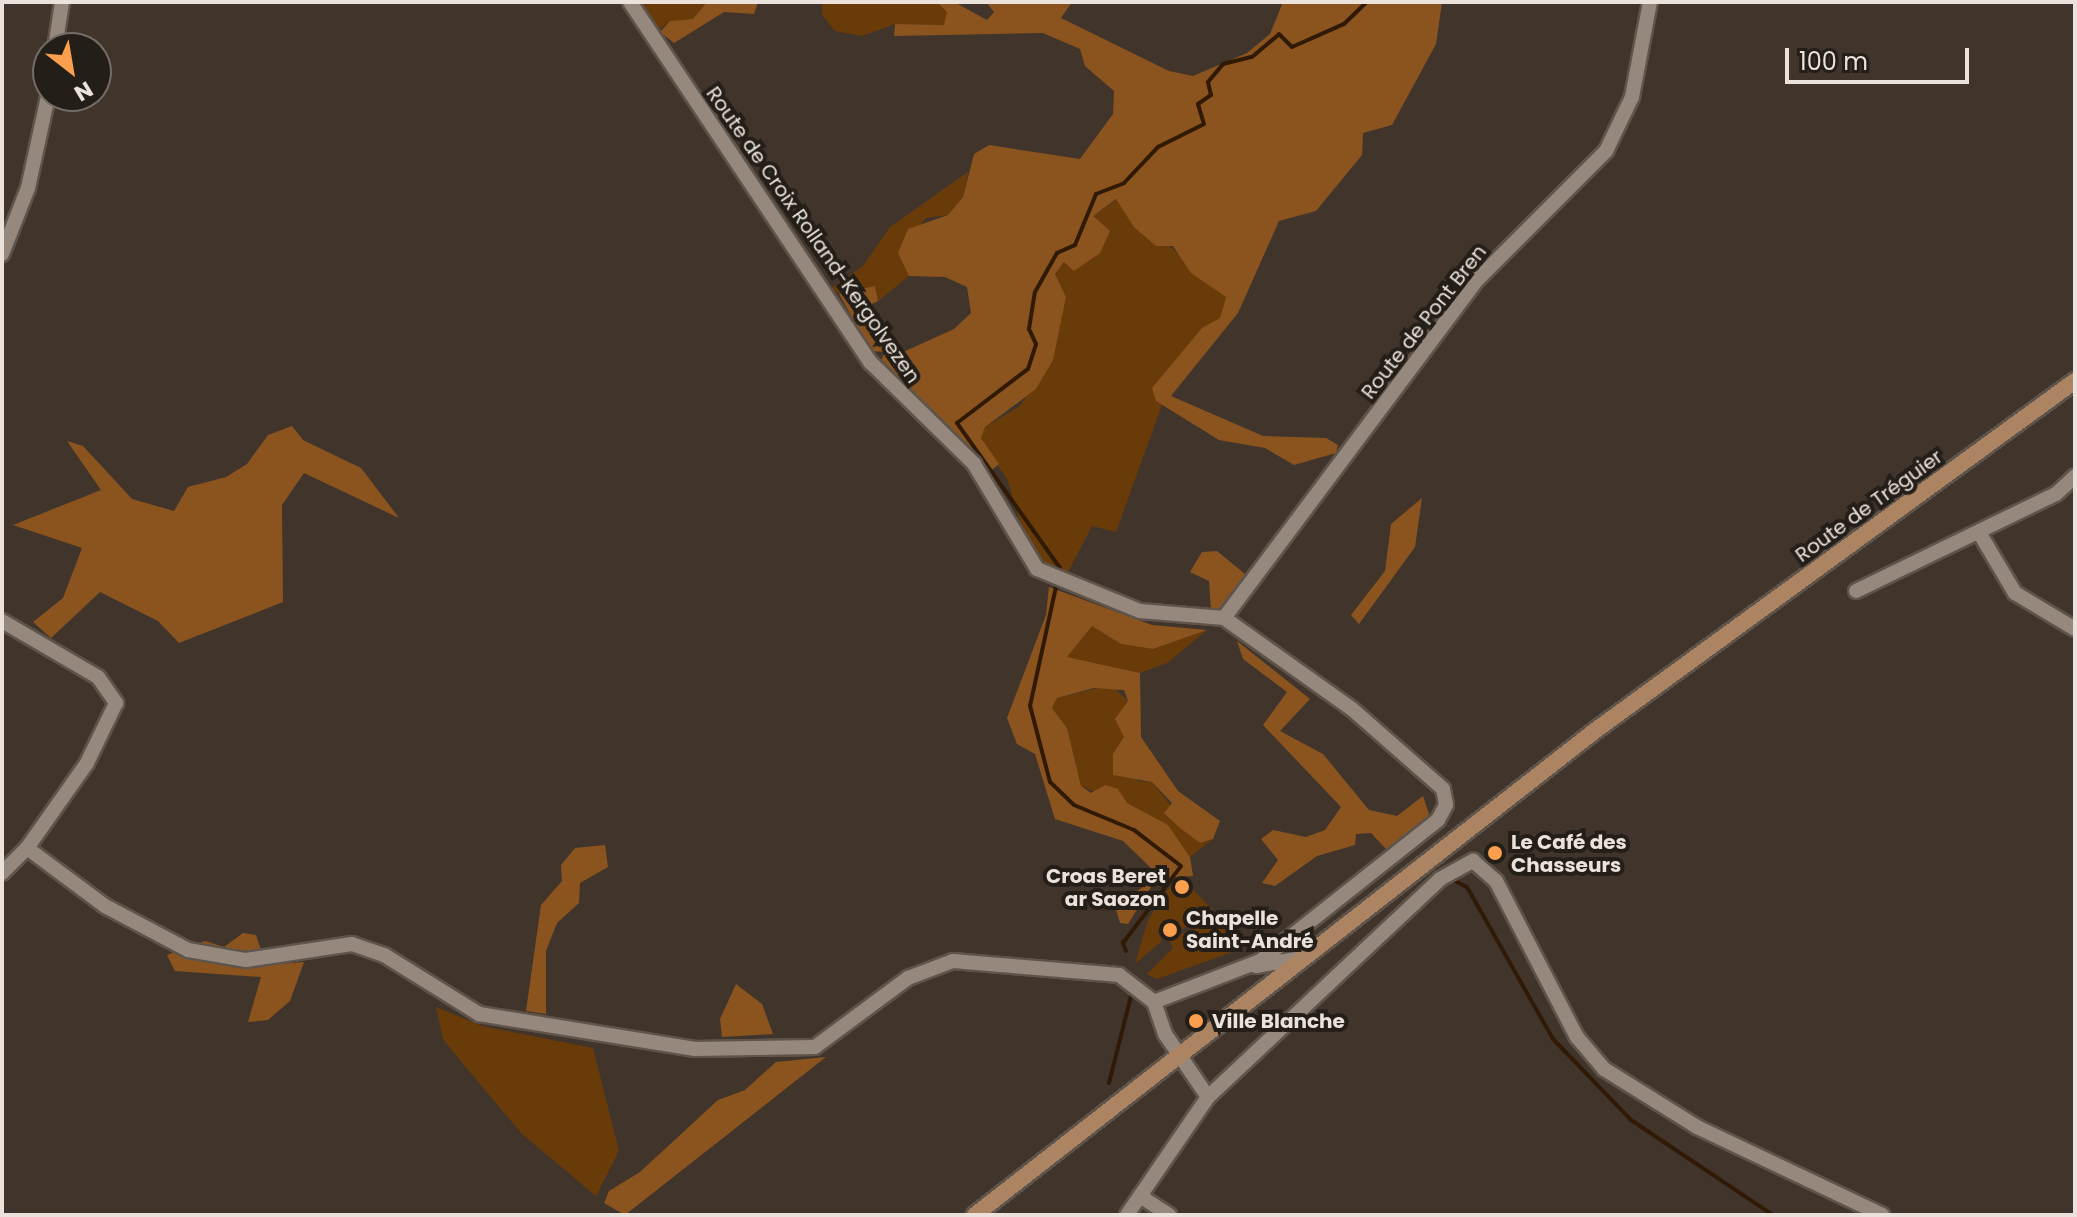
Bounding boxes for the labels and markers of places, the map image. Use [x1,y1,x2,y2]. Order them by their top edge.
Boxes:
place label: Le Café des Chasseurs [1511,830,1627,877]
marker: Le Café des Chasseurs [1486,844,1504,862]
place label: Croas Beret ar Saozon [1046,864,1166,911]
marker: Croas Beret ar Saozon [1173,878,1191,896]
place label: Chapelle Saint-André [1186,906,1314,953]
marker: Chapelle Saint-André [1161,921,1179,939]
place label: Ville Blanche [1212,1009,1345,1033]
marker: Ville Blanche [1187,1012,1205,1030]

